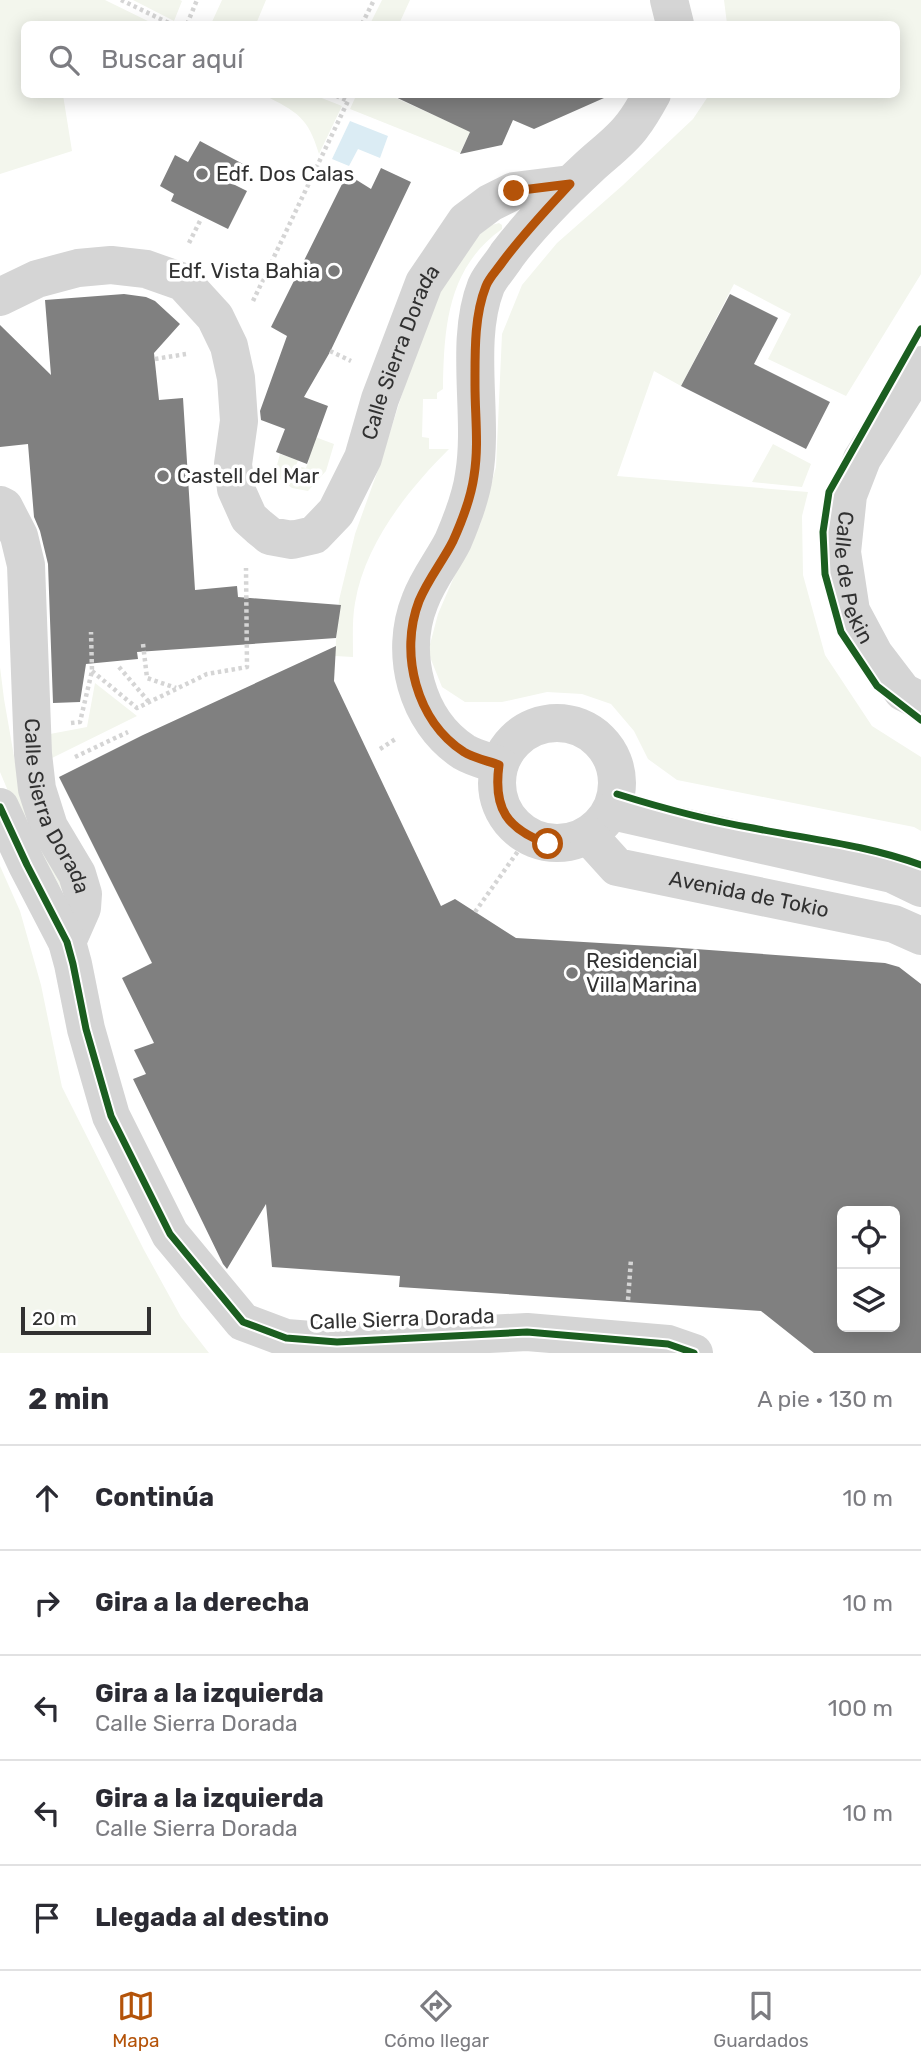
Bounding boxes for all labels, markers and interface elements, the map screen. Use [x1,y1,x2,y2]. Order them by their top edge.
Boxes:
search box [21,21,900,98]
icon: search [45,41,83,79]
text: Buscar aquí [101,44,243,75]
place label: Edf. Dos Calas [216,161,354,186]
marker: Edf. Dos Calas [194,166,210,182]
route end [498,175,529,206]
place label: Edf. Vista Bahia [168,258,320,283]
street label: Calle Sierra Dorada [356,260,445,443]
marker: Edf. Vista Bahia [326,263,342,279]
place label: Castell del Mar [177,463,319,488]
marker: Castell del Mar [155,468,171,484]
street label: Calle de Pekin [829,510,879,648]
street label: Calle Sierra Dorada [20,718,95,896]
route start [532,828,563,859]
street label: Avenida de Tokio [667,865,831,922]
place label: Residencial Villa Marina [586,948,698,997]
marker: Residencial Villa Marina [564,965,580,981]
map controls [837,1206,900,1332]
button: locate [837,1206,900,1269]
button: layers [837,1269,900,1332]
street label: Calle Sierra Dorada [309,1303,495,1334]
scale bar [21,1304,150,1336]
text: 20 m [32,1307,77,1330]
text: 2 min [28,1381,109,1417]
text: A pie · 130 m [757,1385,893,1413]
icon: ahead [28,1479,66,1517]
text: Continúa [95,1482,214,1513]
text: 10 m [842,1484,893,1512]
icon: right [28,1584,66,1622]
text: Gira a la derecha [95,1587,309,1618]
text: 10 m [842,1589,893,1617]
text: Gira a la izquierda [95,1678,324,1709]
icon: left [28,1689,66,1727]
text: 100 m [828,1694,893,1722]
text: Calle Sierra Dorada [95,1709,298,1737]
text: Gira a la izquierda [95,1783,324,1814]
icon: left [28,1794,66,1832]
text: 10 m [842,1799,893,1827]
text: Calle Sierra Dorada [95,1814,298,1842]
icon: arrive [28,1899,66,1937]
text: Llegada al destino [95,1902,329,1933]
tab: Mapa [112,1987,160,2052]
tab: Cómo llegar [384,1987,489,2052]
tab: Guardados [713,1987,809,2052]

